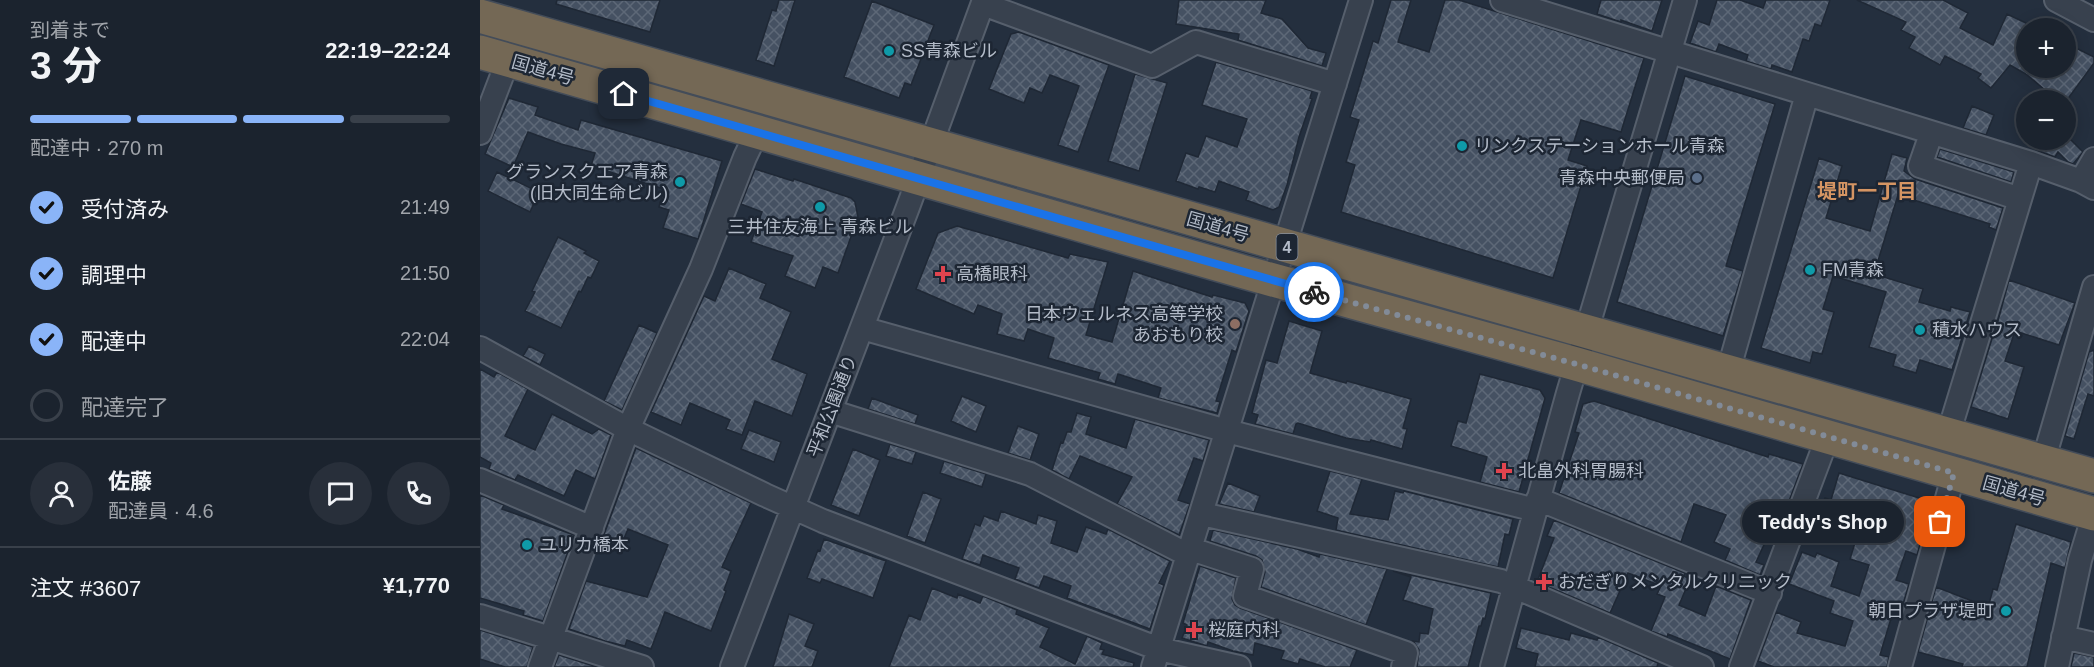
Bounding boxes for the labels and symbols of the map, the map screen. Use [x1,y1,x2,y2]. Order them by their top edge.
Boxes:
place label: SS青森ビル [901,41,997,61]
marker: SS青森ビル [882,44,896,58]
street label: 国道4号 [509,52,577,88]
pin [598,68,649,119]
place label: リンクステーションホール青森 [1474,136,1725,156]
marker: リンクステーションホール青森 [1455,139,1469,153]
place label: グランスクエア青森 (旧大同生命ビル) [506,162,668,203]
place label: 青森中央郵便局 [1559,168,1685,188]
marker: 青森中央郵便局 [1690,171,1704,185]
marker: グランスクエア青森 (旧大同生命ビル) [673,175,687,189]
district label: 堤町一丁目 [1817,180,1917,202]
marker: 三井住友海上 青森ビル [813,200,827,214]
street label: 国道4号 [1184,209,1252,245]
place label: 三井住友海上 青森ビル [728,217,913,237]
road number: 4 [1276,234,1298,260]
place label: FM青森 [1822,260,1884,280]
courier [1284,262,1344,322]
marker: FM青森 [1803,263,1817,277]
place label: 高橋眼科 [956,264,1028,284]
marker: 高橋眼科 [934,265,952,283]
place label: 日本ウェルネス高等学校 あおもり校 [1025,304,1223,345]
marker: 日本ウェルネス高等学校 あおもり校 [1228,317,1242,331]
place label: 積水ハウス [1932,320,2022,340]
marker: 積水ハウス [1913,323,1927,337]
street label: 平和公園通り [803,352,861,460]
place label: 北畠外科胃腸科 [1518,461,1644,481]
marker: 北畠外科胃腸科 [1495,462,1513,480]
street label: 国道4号 [1980,473,2048,509]
pin [1914,496,1965,547]
callout: Teddy's Shop [1742,501,1904,543]
place label: ユリカ橋本 [539,535,629,555]
marker: ユリカ橋本 [520,538,534,552]
place label: おだぎりメンタルクリニック [1558,572,1792,592]
marker: おだぎりメンタルクリニック [1535,573,1553,591]
place label: 朝日プラザ堤町 [1868,601,1994,621]
marker: 朝日プラザ堤町 [1999,604,2013,618]
place label: 桜庭内科 [1208,620,1280,640]
marker: 桜庭内科 [1185,621,1203,639]

